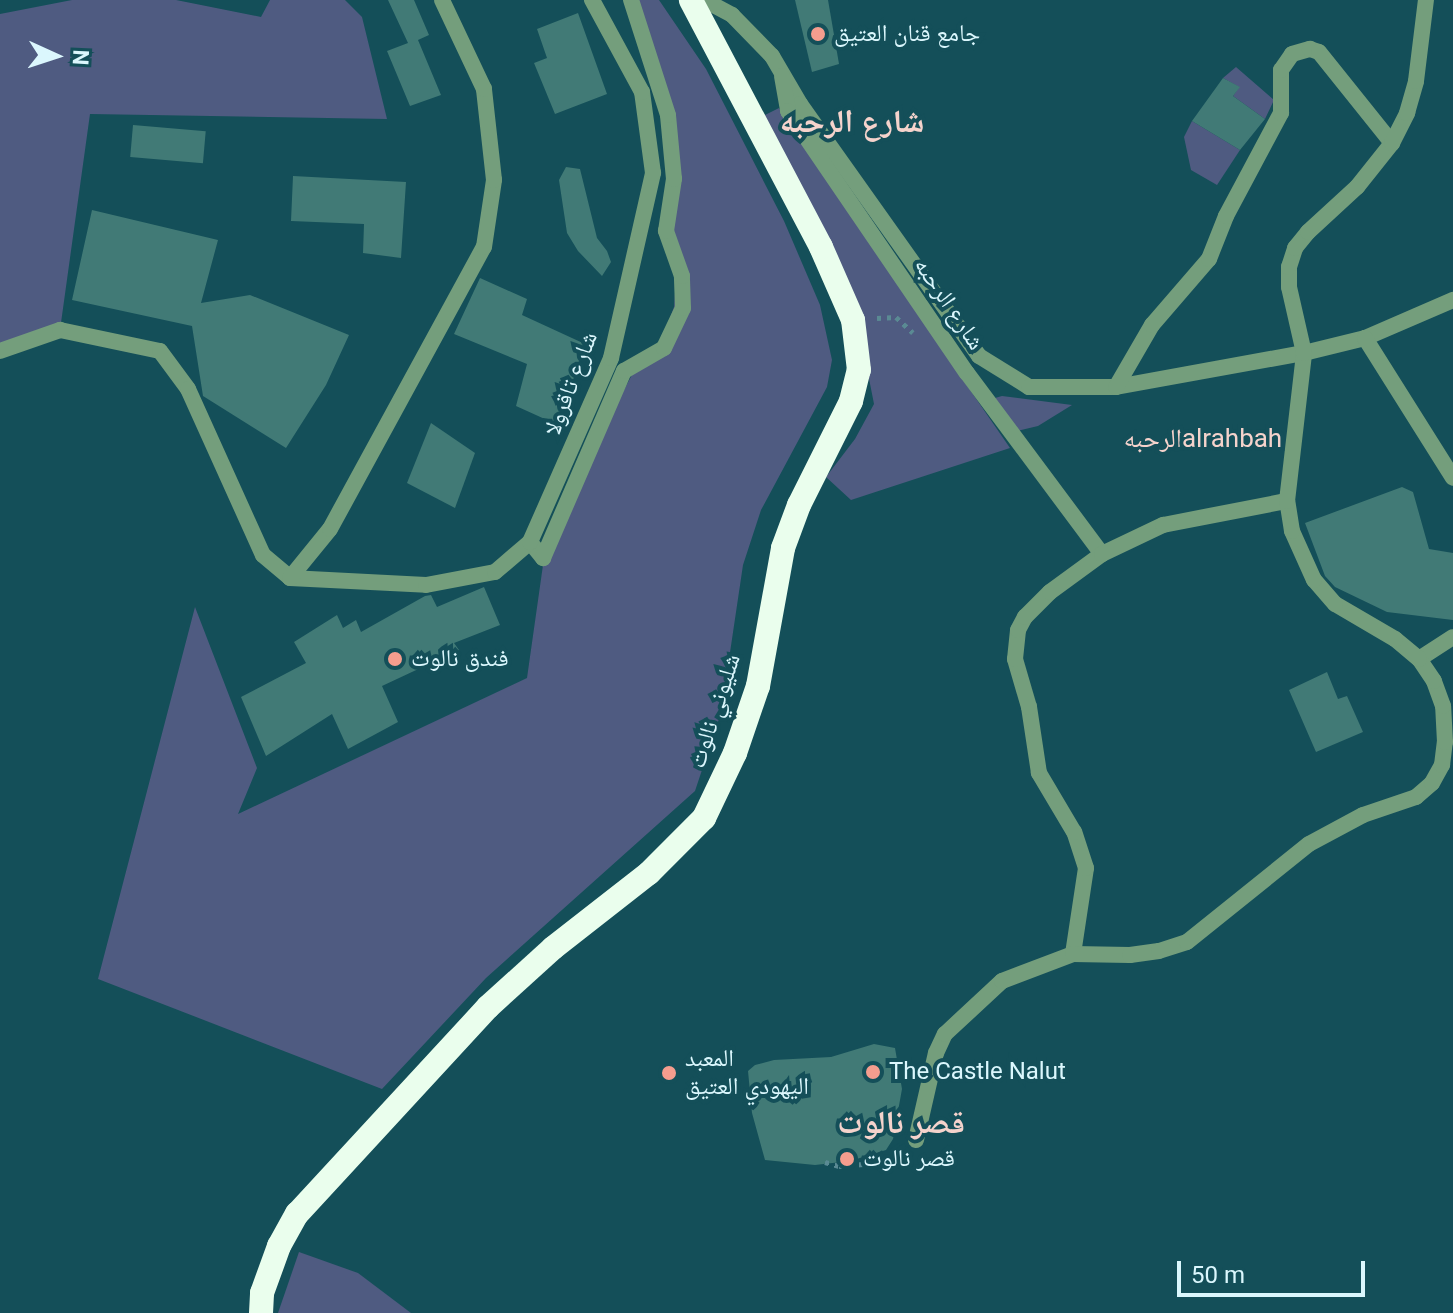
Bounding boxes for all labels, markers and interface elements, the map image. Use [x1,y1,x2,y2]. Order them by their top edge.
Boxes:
north arrow [16,16,96,96]
place label: جامع قنان العتيق [834,20,980,48]
marker: جامع قنان العتيق [809,25,827,43]
text: N [68,49,93,66]
district label: شارع الرحبه [780,102,924,140]
street label: شارع الرحبه [908,252,990,356]
street label: شارع تاقرولا [538,328,604,440]
district label: الرحبهalrahbah [1124,423,1282,455]
place label: فندق نالوت [411,645,508,673]
marker: فندق نالوت [386,650,404,668]
street label: شليوني نالوت [683,650,747,772]
place label: المعبد اليهودي العتيق [685,1045,809,1101]
place label: The Castle Nalut [889,1058,1066,1086]
marker: The Castle Nalut [864,1063,882,1081]
marker: المعبد اليهودي العتيق [660,1064,678,1082]
district label: قصر نالوت [837,1103,965,1141]
place label: قصر نالوت [863,1145,955,1173]
marker: قصر نالوت [838,1150,856,1168]
scale bar [1181,1245,1369,1295]
text: 50 m [1191,1261,1245,1289]

